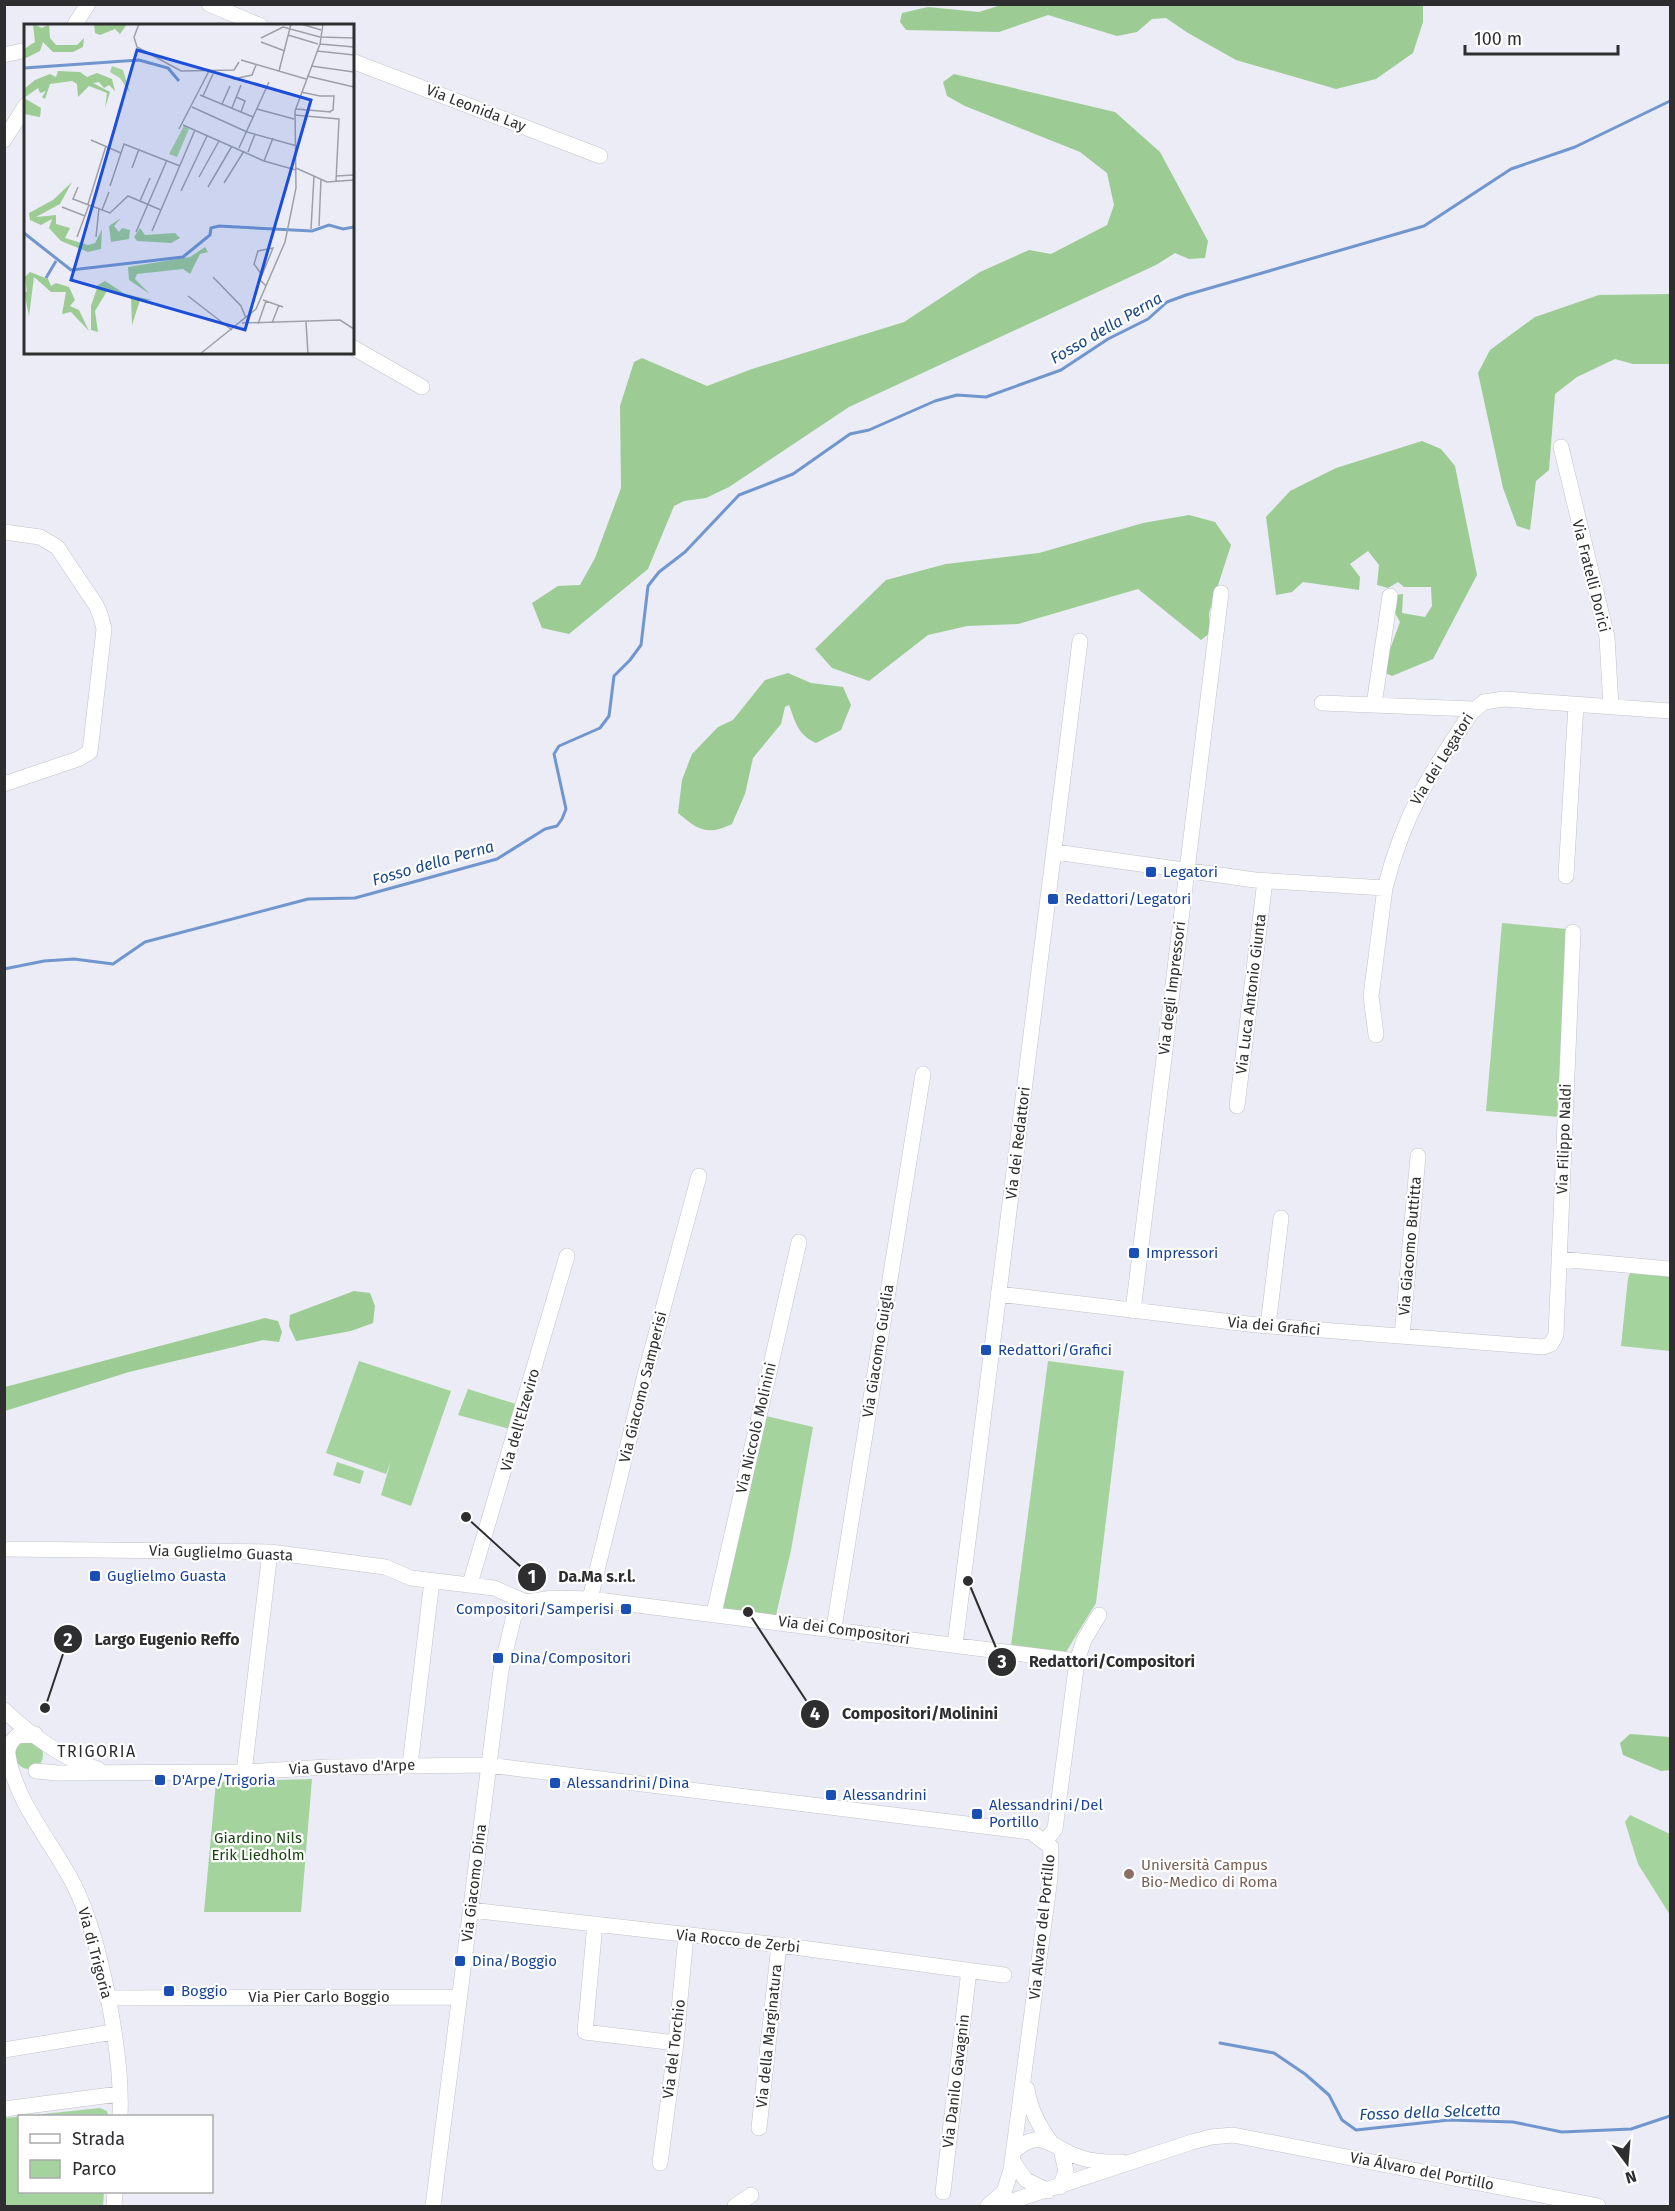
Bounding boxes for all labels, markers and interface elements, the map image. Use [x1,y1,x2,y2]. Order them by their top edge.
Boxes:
scale bar [1465,18,1618,56]
inset map [24,24,354,354]
text: 100 m [1474,28,1522,50]
street label: Via Leonida Lay [424,81,529,136]
water label: Fosso della Perna [1047,288,1165,368]
street label: Via Fratelli Dorici [1568,518,1614,634]
street label: Via dei Legatori [1407,710,1477,808]
water label: Fosso della Perna [370,837,496,889]
place label: Legatori [1163,863,1218,881]
marker: Legatori [1144,865,1158,879]
place label: Redattori/Legatori [1065,890,1191,908]
marker: Redattori/Legatori [1046,892,1060,906]
street label: Via Luca Antonio Giunta [1232,913,1270,1075]
street label: Via degli Impressori [1155,920,1189,1056]
street label: Via Filippo Naldi [1553,1083,1575,1195]
street label: Via dei Redattori [1002,1086,1034,1200]
street label: Via Giacomo Buttitta [1395,1176,1425,1316]
place label: Impressori [1146,1244,1218,1262]
marker: Impressori [1127,1246,1141,1260]
street label: Via Giacomo Guiglia [859,1283,897,1419]
street label: Via Giacomo Samperisi [615,1309,671,1465]
street label: Via dei Grafici [1227,1313,1321,1339]
place label: Redattori/Grafici [998,1341,1112,1359]
marker: Redattori/Grafici [979,1343,993,1357]
street label: Via Niccolò Molinini [732,1361,780,1495]
street label: Via dell'Elzeviro [497,1366,543,1474]
street label: Via Guglielmo Guasta [149,1541,293,1565]
callout: Da.Ma s.r.l. [517,1560,648,1594]
text: 1 [528,1566,536,1588]
place label: Guglielmo Guasta [107,1567,226,1585]
text: Da.Ma s.r.l. [558,1567,636,1586]
marker: Guglielmo Guasta [88,1569,102,1583]
place label: Compositori/Samperisi [456,1600,614,1618]
marker: Compositori/Samperisi [619,1602,633,1616]
street label: Via dei Compositori [777,1612,911,1648]
callout: Largo Eugenio Reffo [53,1622,252,1656]
text: 2 [63,1629,73,1651]
text: Largo Eugenio Reffo [94,1630,240,1649]
callout: Redattori/Compositori [987,1645,1208,1679]
place label: Dina/Compositori [510,1649,631,1667]
marker: Dina/Compositori [491,1651,505,1665]
text: 3 [996,1651,1007,1673]
text: Redattori/Compositori [1029,1652,1195,1671]
callout: Compositori/Molinini [800,1697,1010,1731]
text: 4 [810,1703,820,1725]
text: Compositori/Molinini [842,1704,998,1723]
district label: TRIGORIA [57,1742,137,1761]
street label: Via Gustavo d'Arpe [288,1756,416,1778]
place label: D'Arpe/Trigoria [172,1771,276,1789]
marker: D'Arpe/Trigoria [153,1773,167,1787]
place label: Alessandrini/Dina [567,1774,689,1792]
marker: Alessandrini/Dina [548,1776,562,1790]
place label: Alessandrini [843,1786,927,1804]
marker: Alessandrini [824,1788,838,1802]
place label: Alessandrini/Del Portillo [989,1796,1103,1831]
marker: Alessandrini/Del Portillo [970,1807,984,1821]
street label: Via Giacomo Dina [458,1823,490,1943]
park label: Giardino Nils Erik Liedholm [211,1829,305,1864]
street label: Via Alvaro del Portillo [1025,1853,1059,2001]
place label: Università Campus Bio-Medico di Roma [1141,1856,1278,1891]
marker: Università Campus Bio-Medico di Roma [1122,1867,1136,1881]
street label: Via di Trigoria [74,1905,116,2001]
street label: Via Rocco de Zerbi [675,1926,801,1956]
place label: Dina/Boggio [472,1952,557,1970]
marker: Dina/Boggio [453,1954,467,1968]
street label: Via della Marginatura [752,1963,786,2109]
place label: Boggio [181,1982,227,2000]
marker: Boggio [162,1984,176,1998]
street label: Via Pier Carlo Boggio [248,1988,390,2006]
street label: Via del Torchio [659,1998,689,2100]
street label: Via Danilo Gavagnin [939,2013,973,2149]
water label: Fosso della Selcetta [1359,2100,1501,2124]
legend [18,2115,213,2193]
text: Strada [72,2128,125,2150]
north arrow [1597,2133,1657,2193]
street label: Via Álvaro del Portillo [1348,2148,1496,2194]
text: Parco [72,2158,116,2180]
text: N [1623,2166,1639,2188]

